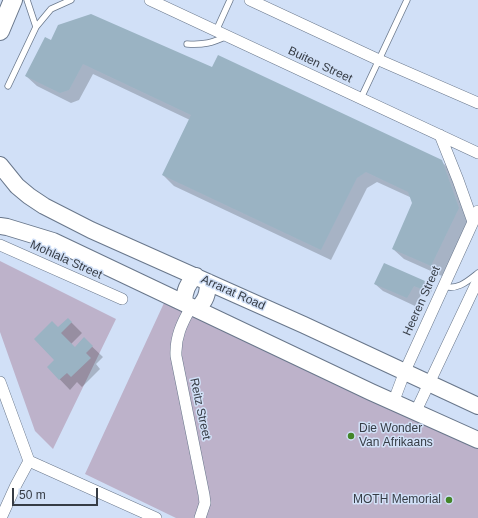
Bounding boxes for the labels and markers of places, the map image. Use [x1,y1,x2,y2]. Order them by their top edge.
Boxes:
place label: Die Wonder Van Afrikaans [359,422,433,450]
marker: Die Wonder Van Afrikaans [346,431,356,441]
place label: MOTH Memorial [353,493,441,507]
marker: MOTH Memorial [444,495,454,505]

